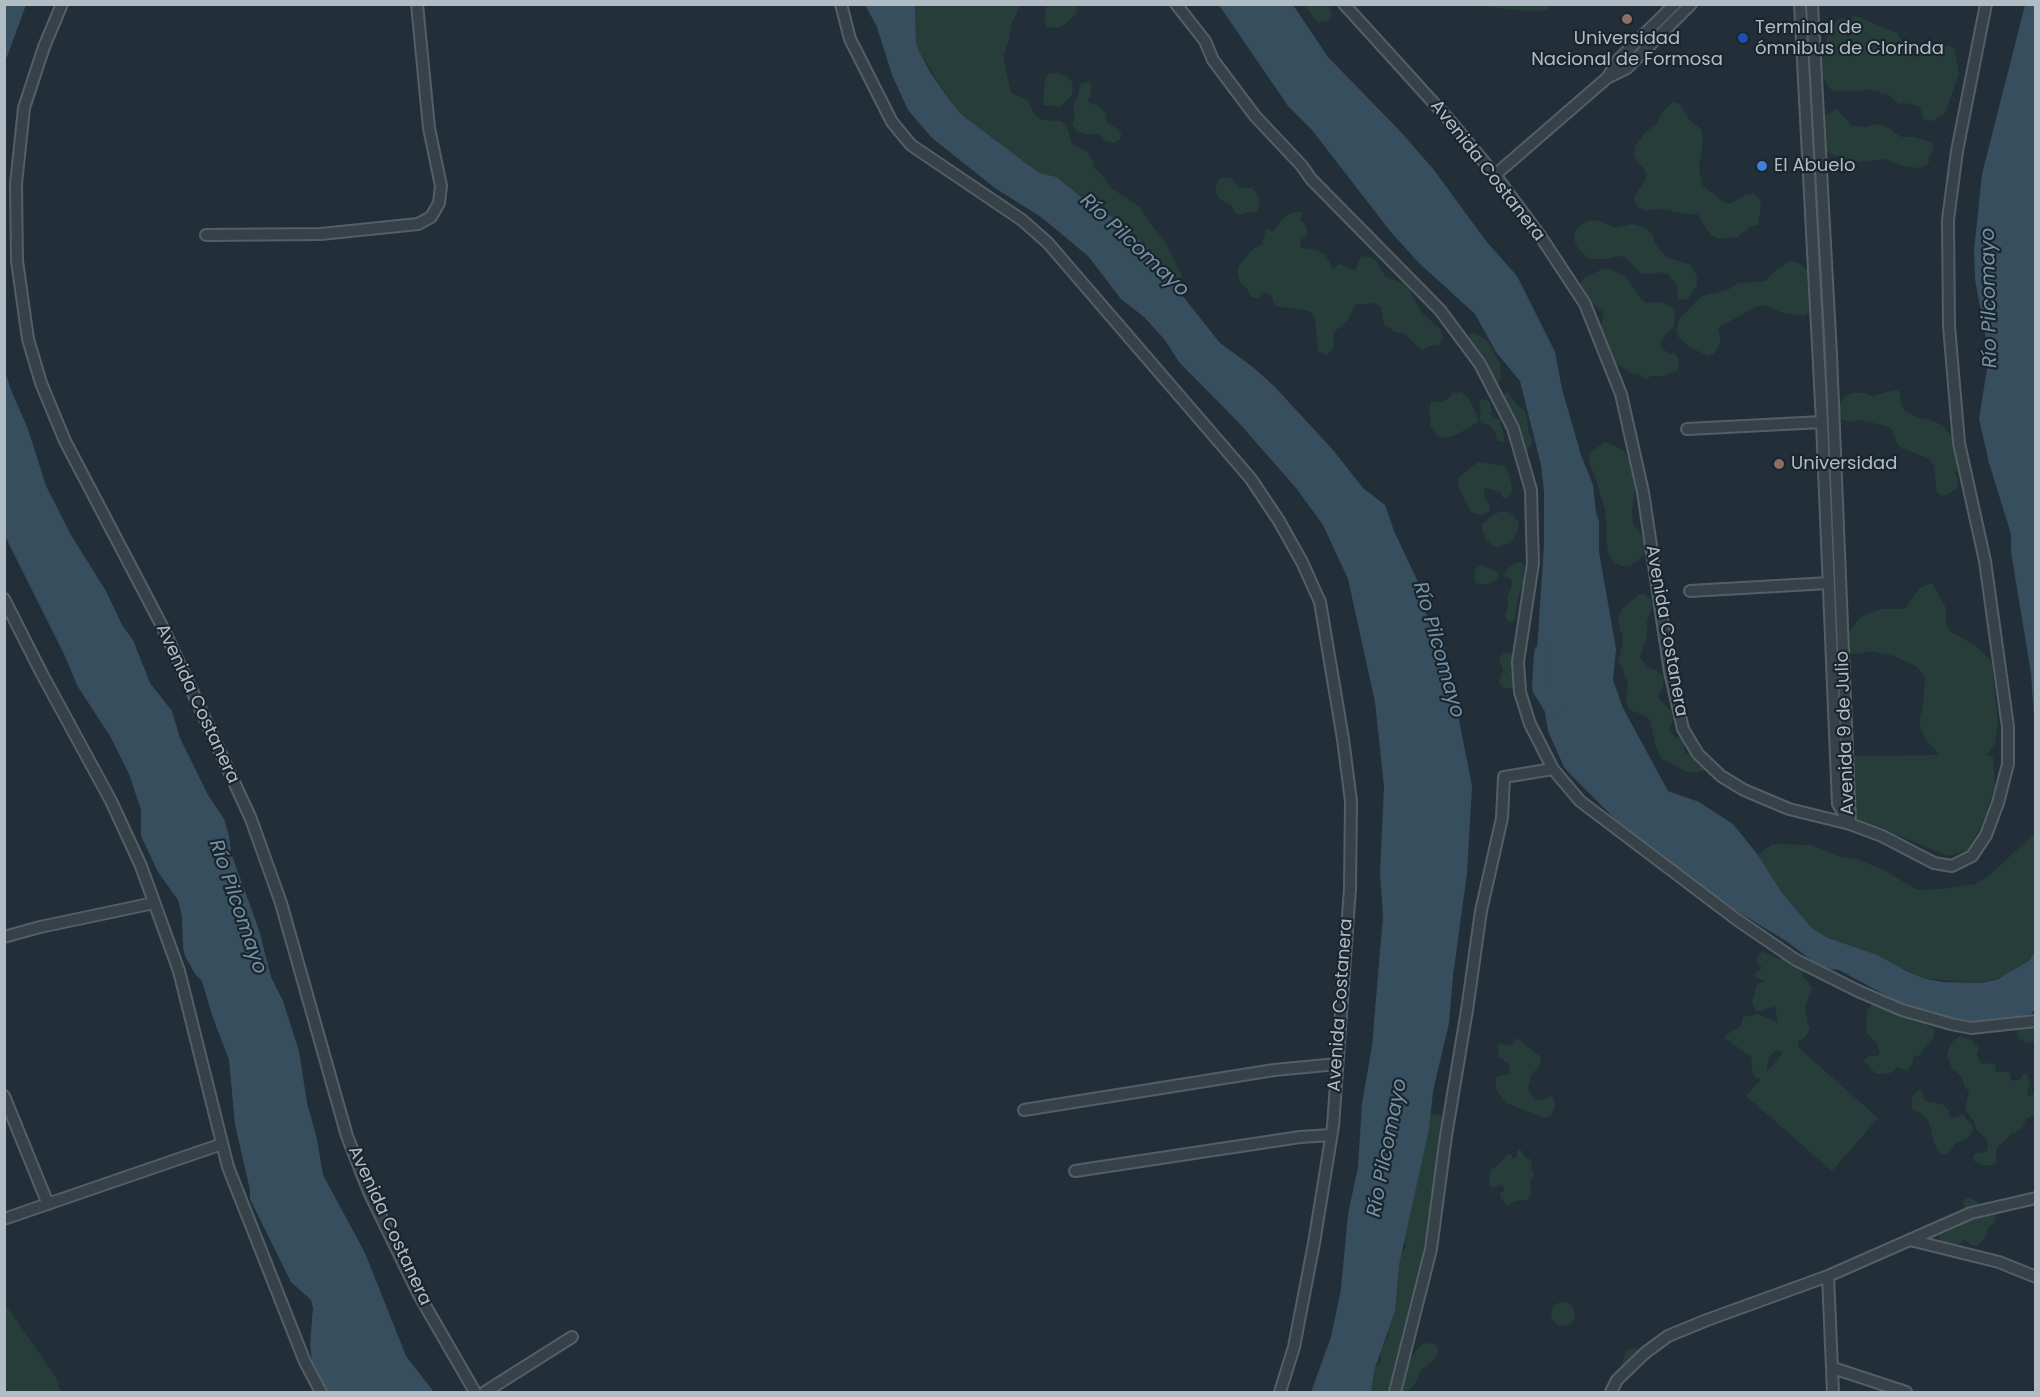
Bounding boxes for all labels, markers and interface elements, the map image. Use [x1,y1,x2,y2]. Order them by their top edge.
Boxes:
marker: Universidad Nacional de Formosa [1620,12,1634,26]
place label: Terminal de ómnibus de Clorinda [1755,17,1944,60]
place label: Universidad Nacional de Formosa [1531,28,1723,70]
marker: Terminal de ómnibus de Clorinda [1736,31,1750,45]
street label: Avenida Costanera [1425,96,1549,246]
place label: El Abuelo [1774,155,1855,177]
marker: El Abuelo [1755,159,1769,173]
water label: Río Pilcomayo [1074,189,1194,303]
water label: Río Pilcomayo [1977,228,2003,368]
place label: Universidad [1791,453,1897,475]
marker: Universidad [1772,457,1786,471]
street label: Avenida Costanera [1640,544,1692,718]
water label: Río Pilcomayo [1407,579,1469,721]
street label: Avenida Costanera [151,621,243,787]
street label: Avenida 9 de Julio [1832,651,1860,815]
water label: Río Pilcomayo [203,837,271,977]
street label: Avenida Costanera [1324,918,1358,1092]
water label: Río Pilcomayo [1363,1077,1413,1219]
street label: Avenida Costanera [343,1143,435,1309]

